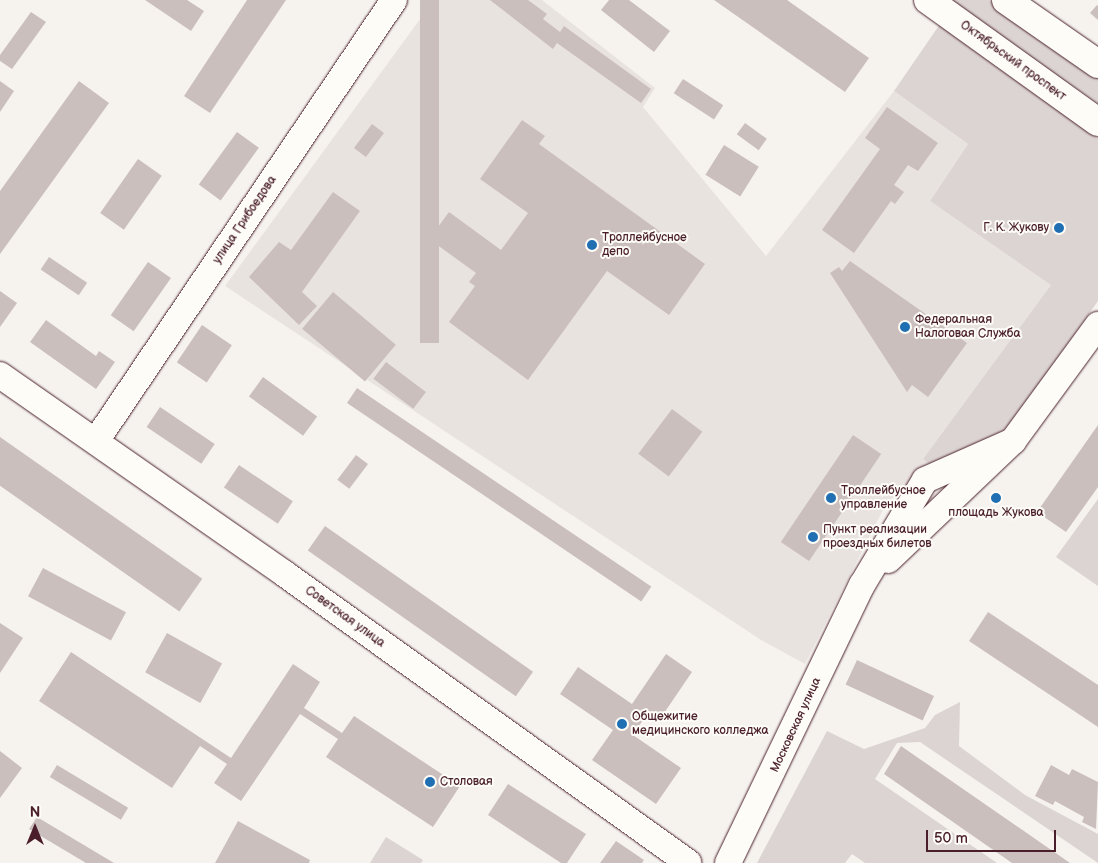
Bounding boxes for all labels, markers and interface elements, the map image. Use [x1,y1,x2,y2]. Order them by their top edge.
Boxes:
street label: Октябрьский проспект [957,18,1069,104]
street label: улица Грибоедова [210,173,280,267]
place label: Г. К. Жукову [983,221,1049,235]
marker: Г. К. Жукову [1053,222,1065,234]
place label: Троллейбусное депо [602,231,687,259]
marker: Троллейбусное депо [586,239,598,251]
place label: Федеральная Налоговая Служба [915,313,1020,341]
marker: Федеральная Налоговая Служба [899,321,911,333]
place label: Троллейбусное управление [841,484,926,512]
marker: Троллейбусное управление [825,492,837,504]
marker: площадь Жукова [990,492,1002,504]
place label: площадь Жукова [948,506,1044,520]
place label: Пункт реализации проездных билетов [823,523,931,551]
marker: Пункт реализации проездных билетов [807,531,819,543]
street label: Советская улица [302,583,388,651]
street label: Московская улица [768,675,824,775]
place label: Общежитие медицинского колледжа [632,710,769,738]
marker: Общежитие медицинского колледжа [616,718,628,730]
place label: Столовая [440,775,493,789]
marker: Столовая [424,776,436,788]
north arrow [10,803,60,853]
text: N [30,804,40,821]
scale bar [928,820,1058,852]
text: 50 m [934,829,968,848]

